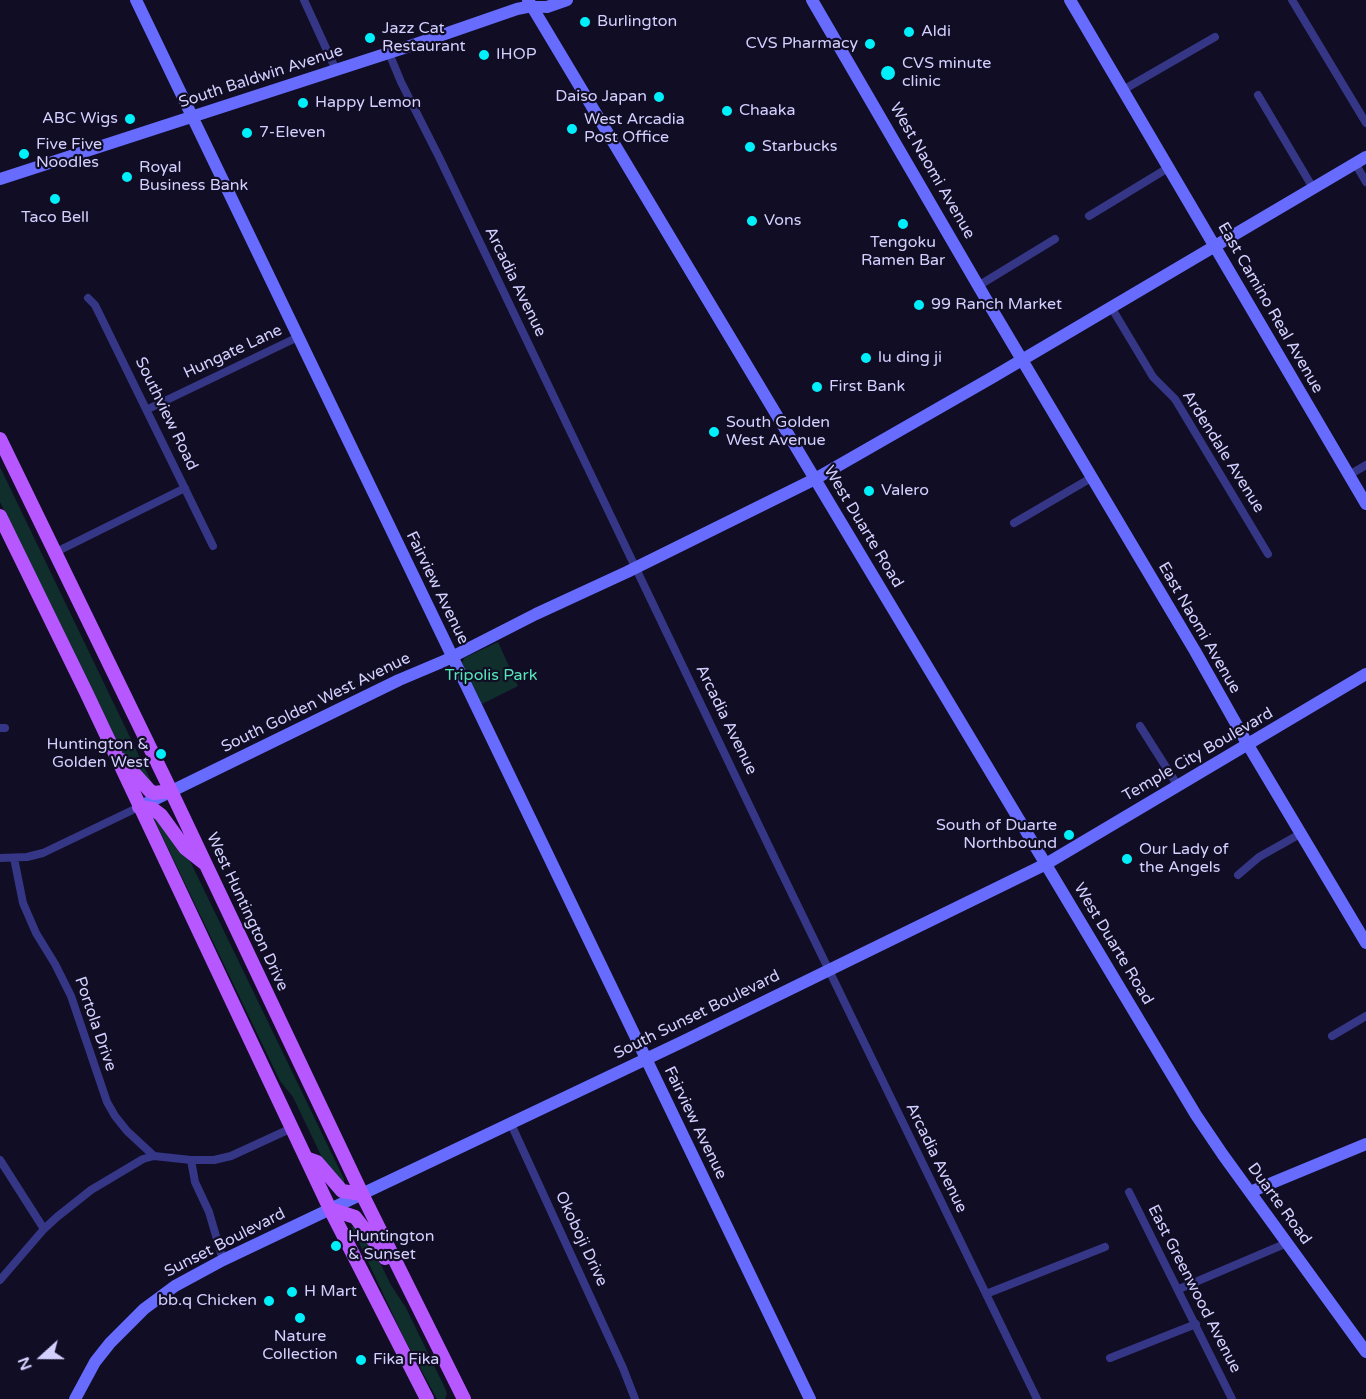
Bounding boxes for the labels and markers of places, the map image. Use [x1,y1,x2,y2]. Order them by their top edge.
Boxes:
place label: Burlington [597,12,677,32]
marker: Burlington [578,15,592,29]
place label: Jazz Cat Restaurant [382,19,466,57]
place label: Aldi [921,22,951,42]
marker: Aldi [902,25,916,39]
marker: Jazz Cat Restaurant [363,31,377,45]
place label: CVS Pharmacy [746,34,858,54]
marker: CVS Pharmacy [863,37,877,51]
place label: IHOP [496,45,536,65]
marker: IHOP [477,48,491,62]
place label: CVS minute clinic [902,54,991,92]
marker: CVS minute clinic [879,64,897,82]
place label: Daiso Japan [555,87,647,107]
marker: Daiso Japan [652,90,666,104]
place label: Happy Lemon [315,93,421,113]
marker: Happy Lemon [296,96,310,110]
place label: Chaaka [739,101,795,121]
marker: Chaaka [720,104,734,118]
place label: ABC Wigs [42,109,118,129]
place label: West Arcadia Post Office [584,110,685,148]
marker: ABC Wigs [123,112,137,126]
marker: West Arcadia Post Office [565,122,579,136]
place label: 7-Eleven [259,123,326,143]
marker: 7-Eleven [240,126,254,140]
place label: Five Five Noodles [36,135,102,173]
place label: Starbucks [762,137,837,157]
marker: Starbucks [743,140,757,154]
marker: Five Five Noodles [17,147,31,161]
place label: Royal Business Bank [139,158,248,196]
marker: Royal Business Bank [120,170,134,184]
marker: Taco Bell [48,192,62,206]
place label: Taco Bell [21,208,89,228]
place label: Vons [764,211,801,231]
marker: Vons [745,214,759,228]
marker: Tengoku Ramen Bar [896,217,910,231]
place label: Tengoku Ramen Bar [861,233,945,271]
place label: 99 Ranch Market [931,295,1062,315]
marker: 99 Ranch Market [912,298,926,312]
place label: lu ding ji [878,348,942,368]
marker: lu ding ji [859,351,873,365]
place label: First Bank [829,377,905,397]
marker: First Bank [810,380,824,394]
place label: South Golden West Avenue [726,413,830,451]
marker: South Golden West Avenue [707,425,721,439]
place label: Valero [881,481,929,501]
marker: Valero [862,484,876,498]
place label: Huntington & Golden West [47,735,149,773]
marker: Huntington & Golden West [154,747,168,761]
place label: South of Duarte Northbound [936,816,1057,854]
marker: South of Duarte Northbound [1062,828,1076,842]
place label: Our Lady of the Angels [1139,840,1229,878]
marker: Our Lady of the Angels [1120,852,1134,866]
place label: Huntington & Sunset [348,1227,435,1265]
marker: Huntington & Sunset [329,1239,343,1253]
place label: H Mart [304,1282,357,1302]
marker: H Mart [285,1285,299,1299]
place label: bb.q Chicken [158,1291,257,1311]
marker: bb.q Chicken [262,1294,276,1308]
marker: Nature Collection [293,1311,307,1325]
place label: Nature Collection [262,1327,338,1365]
place label: Fika Fika [373,1350,439,1370]
marker: Fika Fika [354,1353,368,1367]

